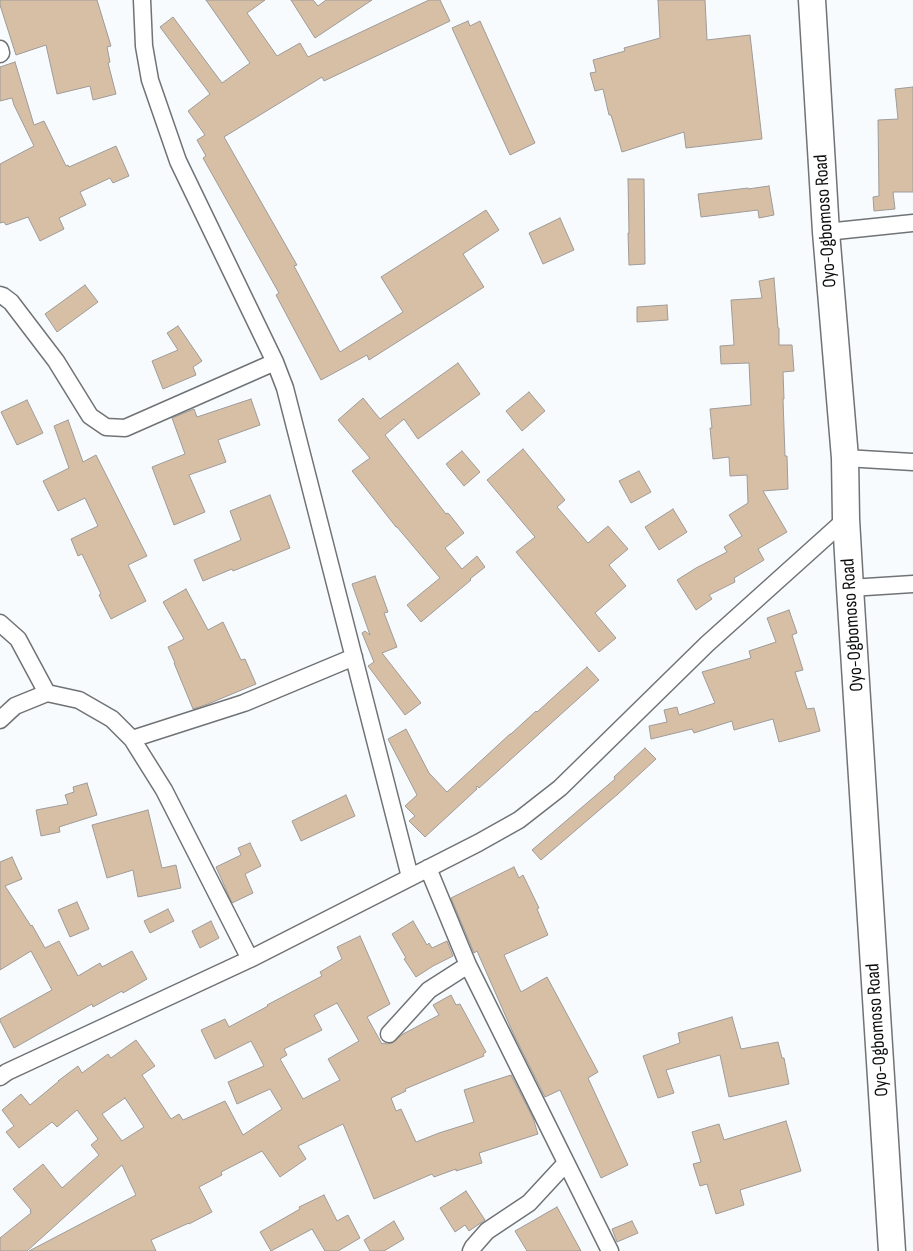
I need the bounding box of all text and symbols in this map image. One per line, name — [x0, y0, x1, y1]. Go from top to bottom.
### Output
street label: Oyo-Ogbomoso Road — [810, 154, 842, 288]
street label: Oyo-Ogbomoso Road — [837, 558, 869, 692]
street label: Oyo-Ogbomoso Road — [862, 963, 894, 1097]

